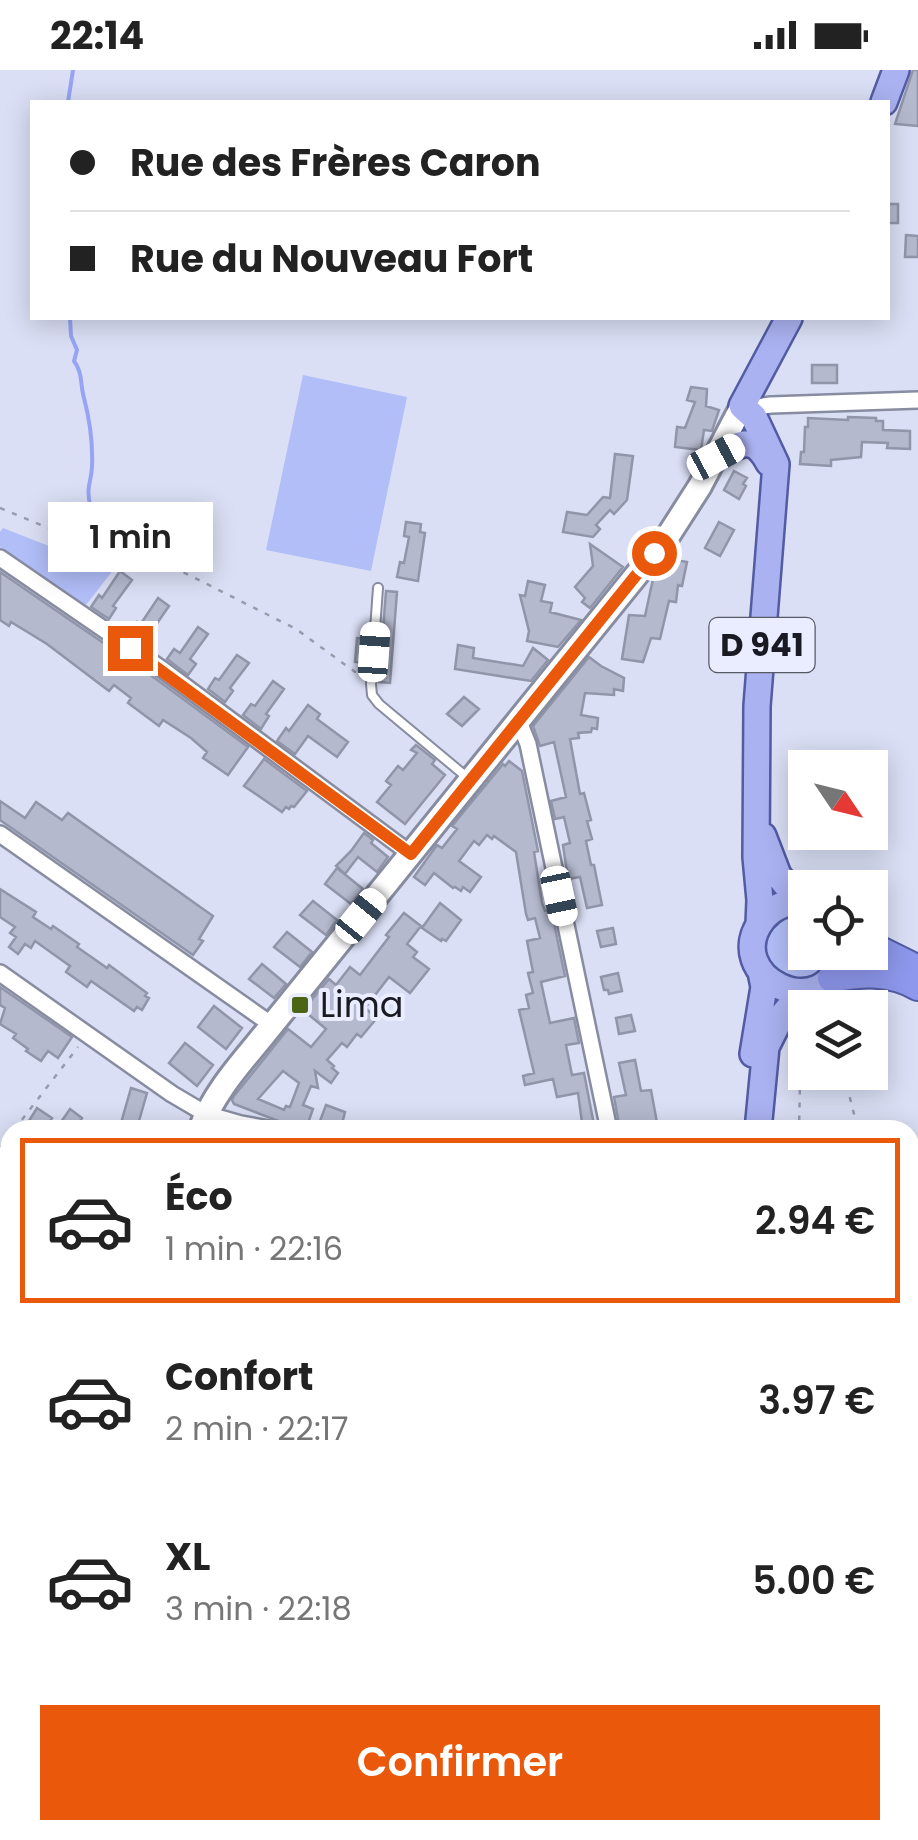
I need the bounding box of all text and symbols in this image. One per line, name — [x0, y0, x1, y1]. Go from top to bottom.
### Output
text: 22:14 — [50, 9, 144, 62]
text: Rue des Frères Caron — [130, 136, 541, 189]
text: Rue du Nouveau Fort — [130, 232, 533, 285]
car — [682, 430, 750, 484]
callout: 1 min — [48, 503, 212, 573]
text: 1 min — [89, 514, 172, 559]
route start — [632, 531, 677, 576]
road number: D 941 — [710, 618, 814, 672]
car — [357, 621, 391, 683]
route end — [108, 626, 153, 671]
north arrow — [788, 750, 888, 850]
map controls — [788, 750, 888, 1090]
car — [538, 864, 580, 928]
button: locate — [788, 870, 888, 970]
car — [330, 883, 392, 949]
place label: Lima — [320, 980, 403, 1029]
button: layers — [788, 990, 888, 1090]
marker: Lima — [289, 994, 311, 1016]
text: Éco — [165, 1170, 233, 1223]
icon: car — [45, 1176, 135, 1266]
text: 2.94 € — [755, 1194, 875, 1247]
text: 1 min · 22:16 — [165, 1226, 343, 1271]
text: Confort — [165, 1350, 313, 1403]
icon: car — [45, 1356, 135, 1446]
text: 3.97 € — [758, 1374, 875, 1427]
text: 2 min · 22:17 — [165, 1406, 348, 1451]
text: XL — [165, 1530, 210, 1583]
icon: car — [45, 1536, 135, 1626]
text: 5.00 € — [752, 1554, 875, 1607]
text: 3 min · 22:18 — [165, 1586, 352, 1631]
button: Confirmer — [40, 1705, 880, 1820]

